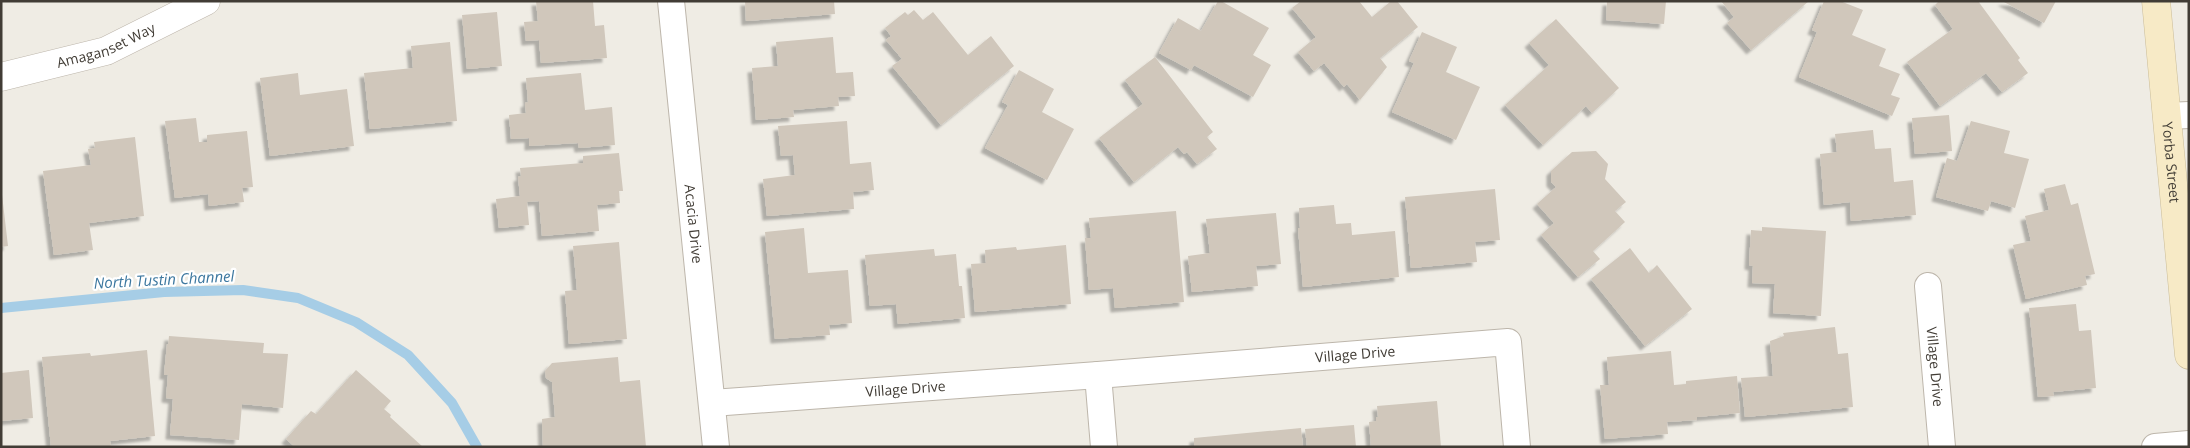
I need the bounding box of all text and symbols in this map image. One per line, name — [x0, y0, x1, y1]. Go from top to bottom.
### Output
street label: Amaganset Way — [55, 17, 159, 72]
street label: Yorba Street — [2158, 121, 2185, 204]
street label: Acacia Drive — [681, 183, 707, 264]
water label: North Tustin Channel — [93, 265, 236, 293]
street label: Village Drive — [1923, 326, 1948, 408]
street label: Village Drive — [1314, 341, 1396, 366]
street label: Village Drive — [865, 376, 946, 401]

